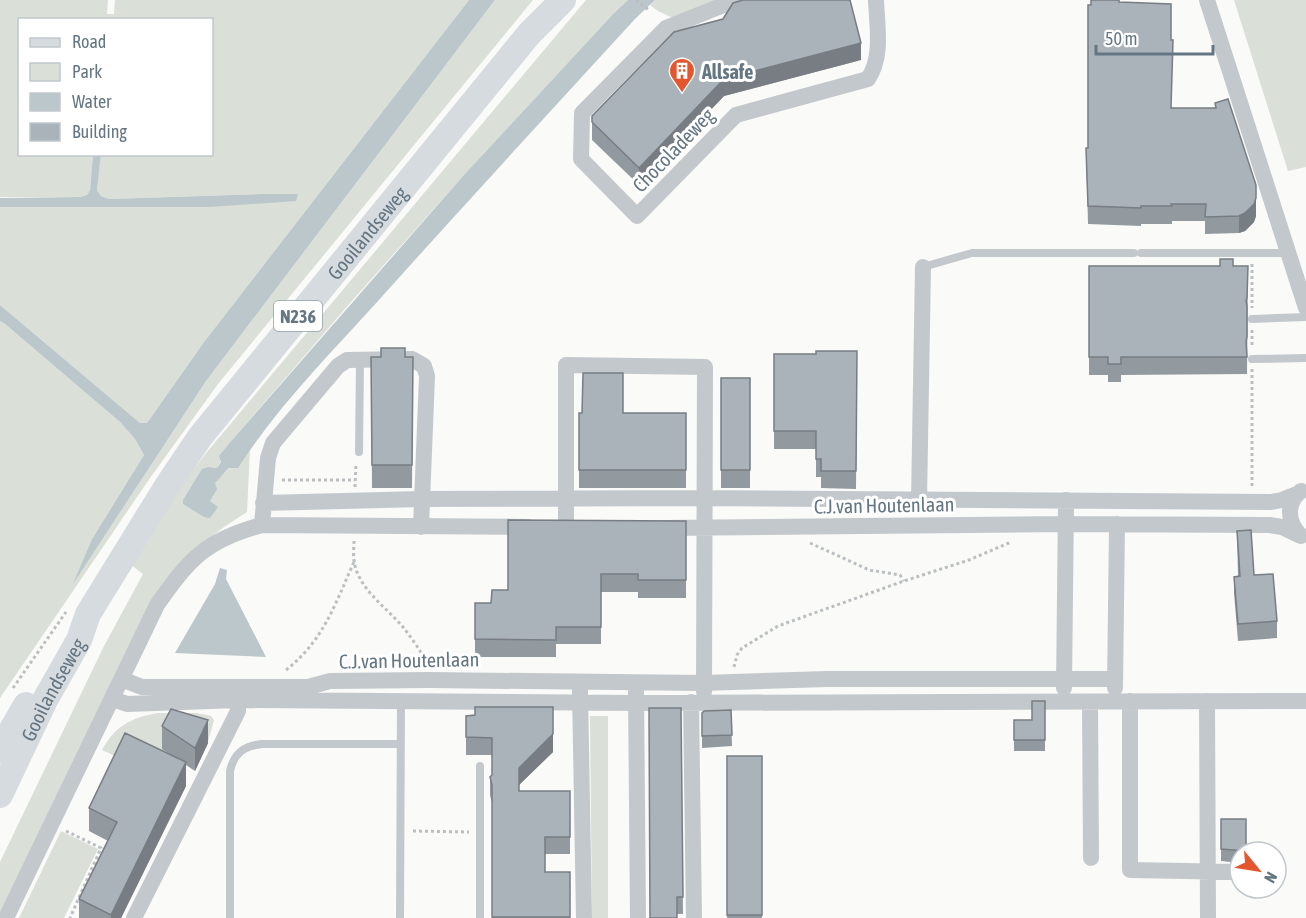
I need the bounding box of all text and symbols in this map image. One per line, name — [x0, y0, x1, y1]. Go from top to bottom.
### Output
legend — [18, 18, 213, 156]
scale bar — [1096, 18, 1213, 56]
text: 50 m — [1105, 28, 1137, 49]
text: Road — [72, 31, 106, 52]
building icon: Allsafe — [667, 56, 697, 94]
place label: Allsafe — [701, 60, 753, 83]
text: Park — [72, 61, 102, 82]
text: Water — [72, 91, 112, 112]
street label: Chocoladeweg — [627, 103, 719, 197]
text: Building — [72, 121, 127, 142]
street label: Gooilandseweg — [322, 181, 412, 284]
road number: N236 — [274, 301, 322, 331]
street label: C.J.van Houtenlaan — [814, 492, 954, 518]
street label: Gooilandseweg — [16, 634, 89, 744]
street label: C.J.van Houtenlaan — [339, 647, 479, 673]
north arrow — [1228, 840, 1288, 900]
text: N — [1261, 869, 1281, 886]

